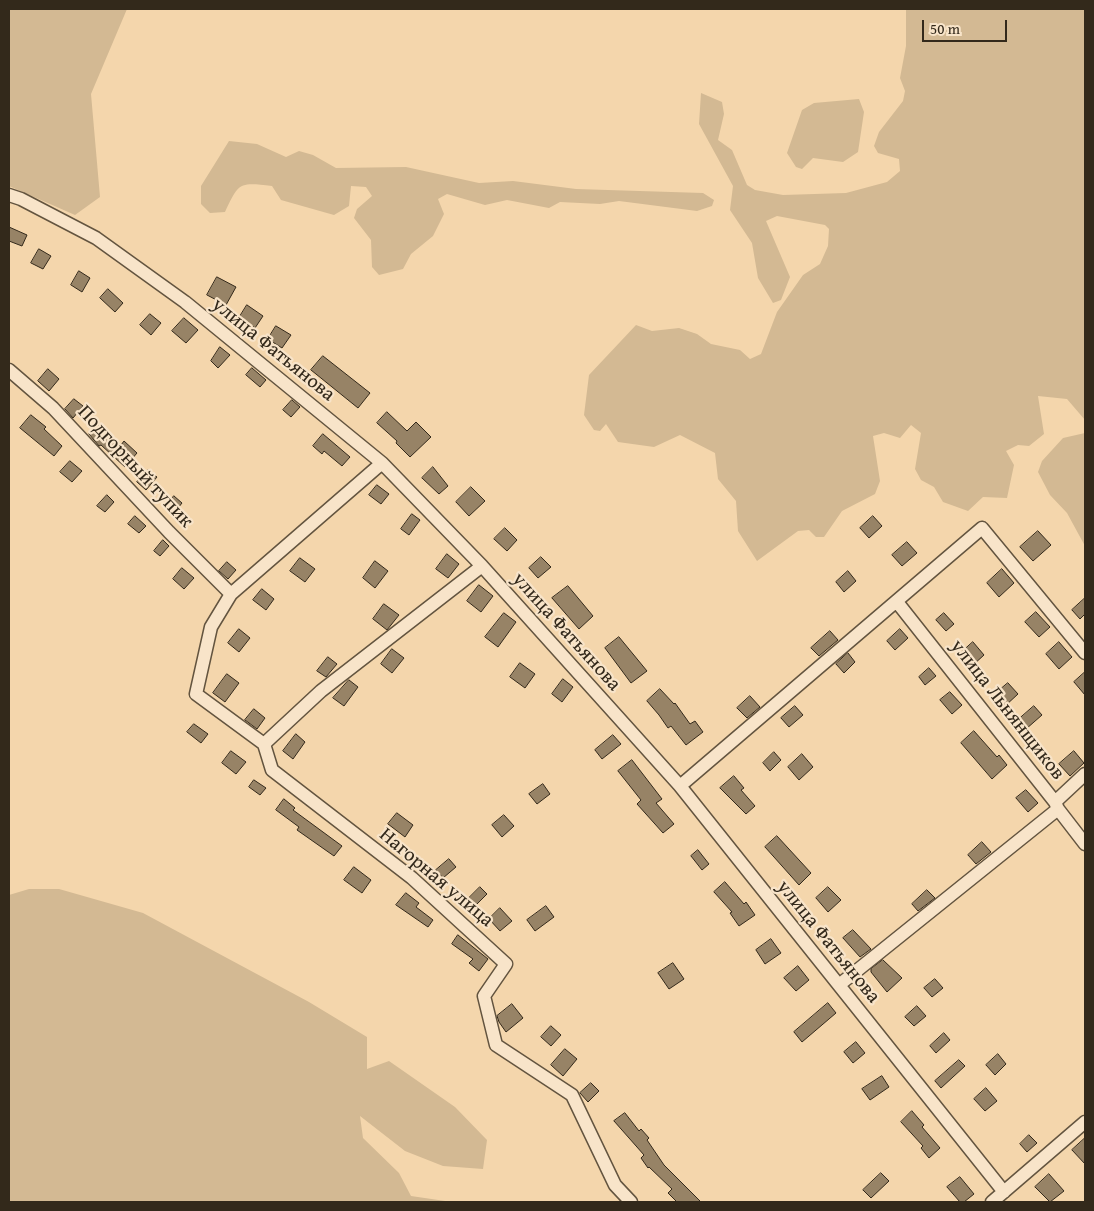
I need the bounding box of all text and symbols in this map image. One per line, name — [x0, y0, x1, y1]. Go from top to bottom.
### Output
scale bar — [924, 10, 1009, 42]
text: 50 m — [930, 18, 960, 39]
street label: улица Фатьянова — [207, 293, 339, 407]
street label: Подгорный тупик — [72, 401, 198, 533]
street label: улица Фатьянова — [506, 568, 626, 696]
street label: улица Льнянщиков — [945, 635, 1069, 785]
street label: Нагорная улица — [374, 823, 498, 933]
street label: улица Фатьянова — [771, 876, 885, 1008]

